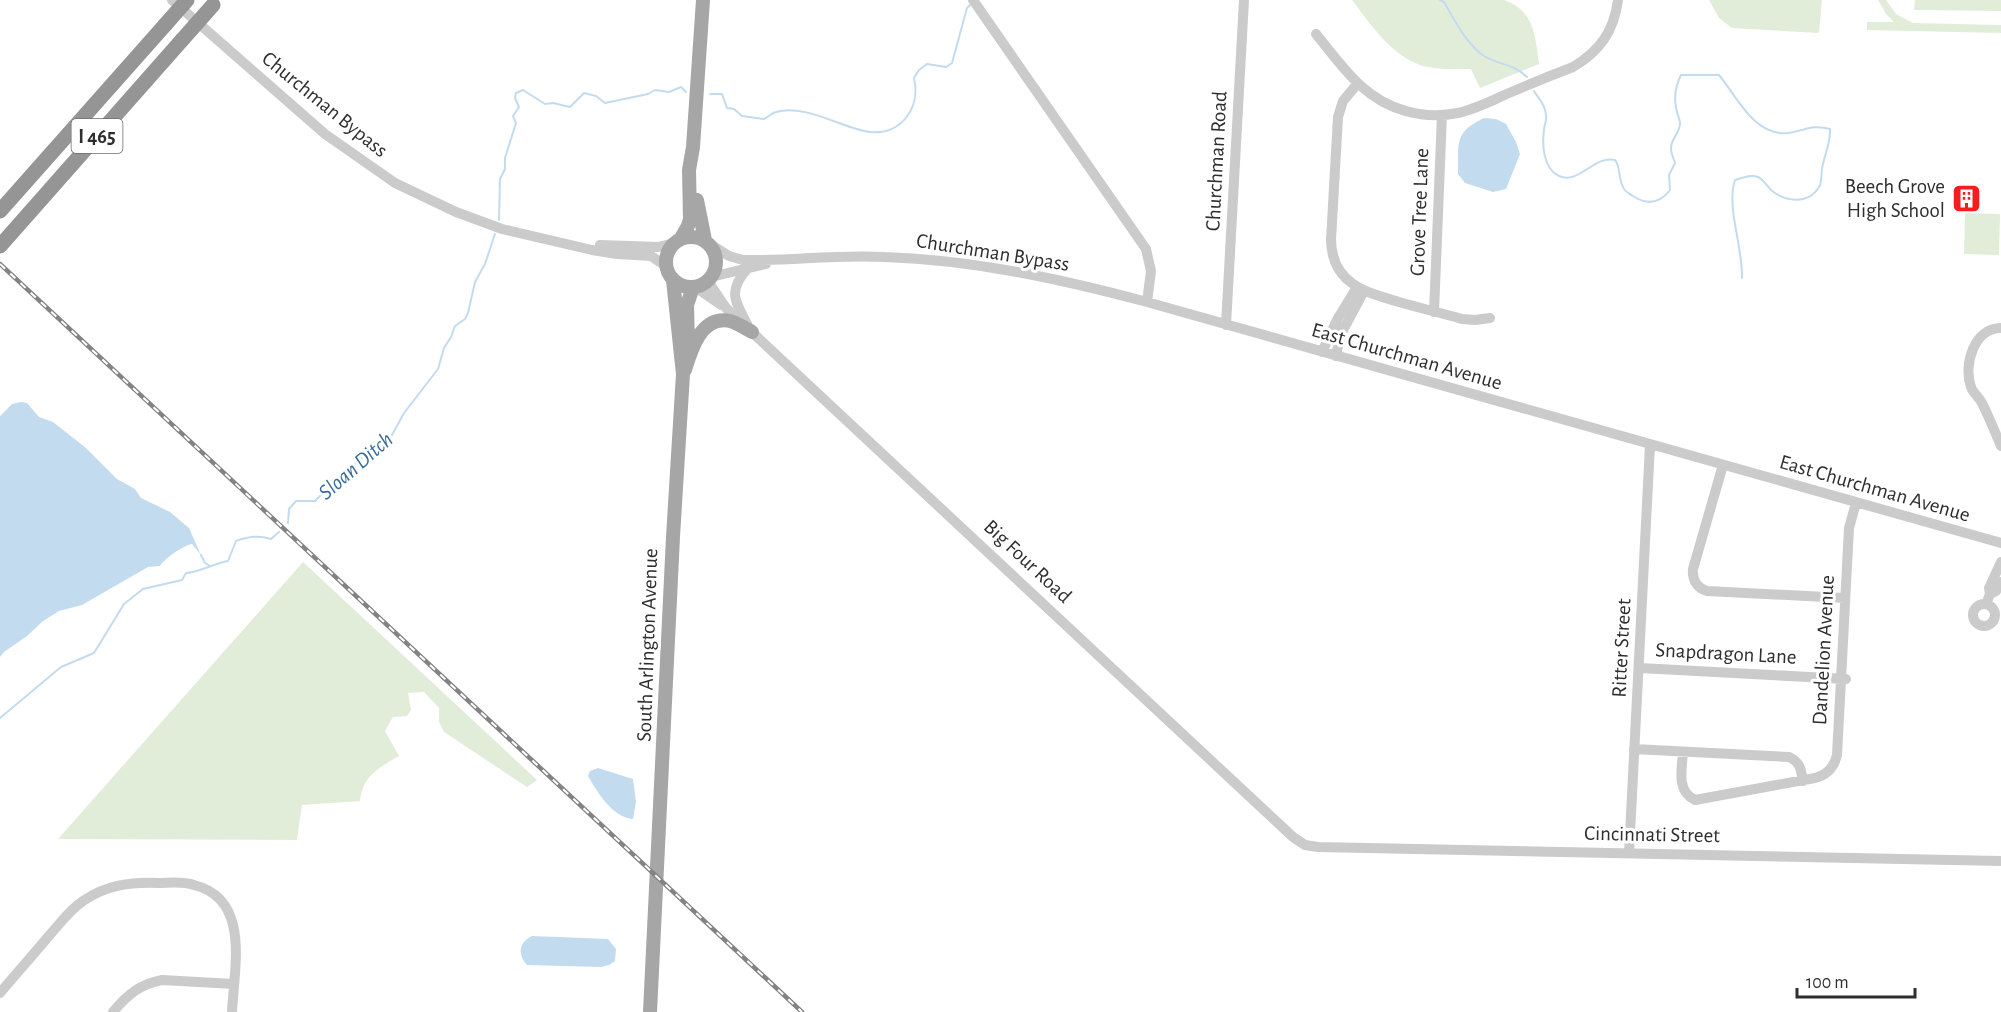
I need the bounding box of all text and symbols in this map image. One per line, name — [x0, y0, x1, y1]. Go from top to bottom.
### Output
street label: Churchman Bypass — [258, 48, 391, 161]
street label: Churchman Road — [1202, 90, 1231, 232]
road number: I 465 — [72, 119, 122, 153]
street label: Grove Tree Lane — [1407, 148, 1432, 276]
place label: Beech Grove High School — [1845, 176, 1945, 221]
building icon: Beech Grove High School — [1950, 182, 1982, 214]
street label: Churchman Bypass — [915, 230, 1071, 275]
street label: East Churchman Avenue — [1309, 319, 1504, 394]
water label: Sloan Ditch — [314, 428, 397, 504]
street label: East Churchman Avenue — [1777, 451, 1972, 526]
street label: Big Four Road — [980, 516, 1076, 607]
street label: South Arlington Avenue — [634, 548, 661, 742]
street label: Dandelion Avenue — [1809, 574, 1838, 726]
street label: Ritter Street — [1608, 598, 1635, 698]
street label: Snapdragon Lane — [1655, 639, 1797, 668]
street label: Cincinnati Street — [1584, 823, 1720, 846]
scale bar — [1797, 961, 1916, 999]
text: 100 m — [1806, 974, 1849, 992]

